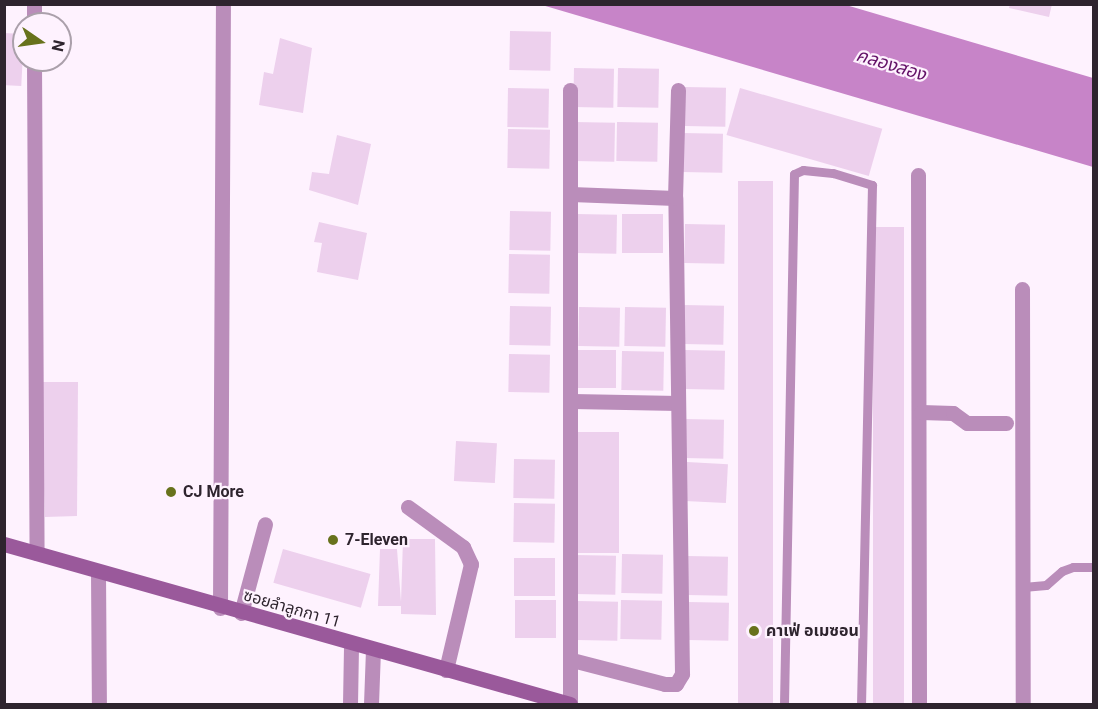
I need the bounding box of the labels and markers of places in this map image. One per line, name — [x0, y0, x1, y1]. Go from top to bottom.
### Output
place label: CJ More — [183, 482, 244, 502]
marker: CJ More — [164, 485, 178, 499]
place label: 7-Eleven — [345, 530, 408, 550]
marker: 7-Eleven — [326, 533, 340, 547]
place label: คาเฟ่ อเมซอน — [766, 621, 859, 641]
marker: คาเฟ่ อเมซอน — [747, 624, 761, 638]

